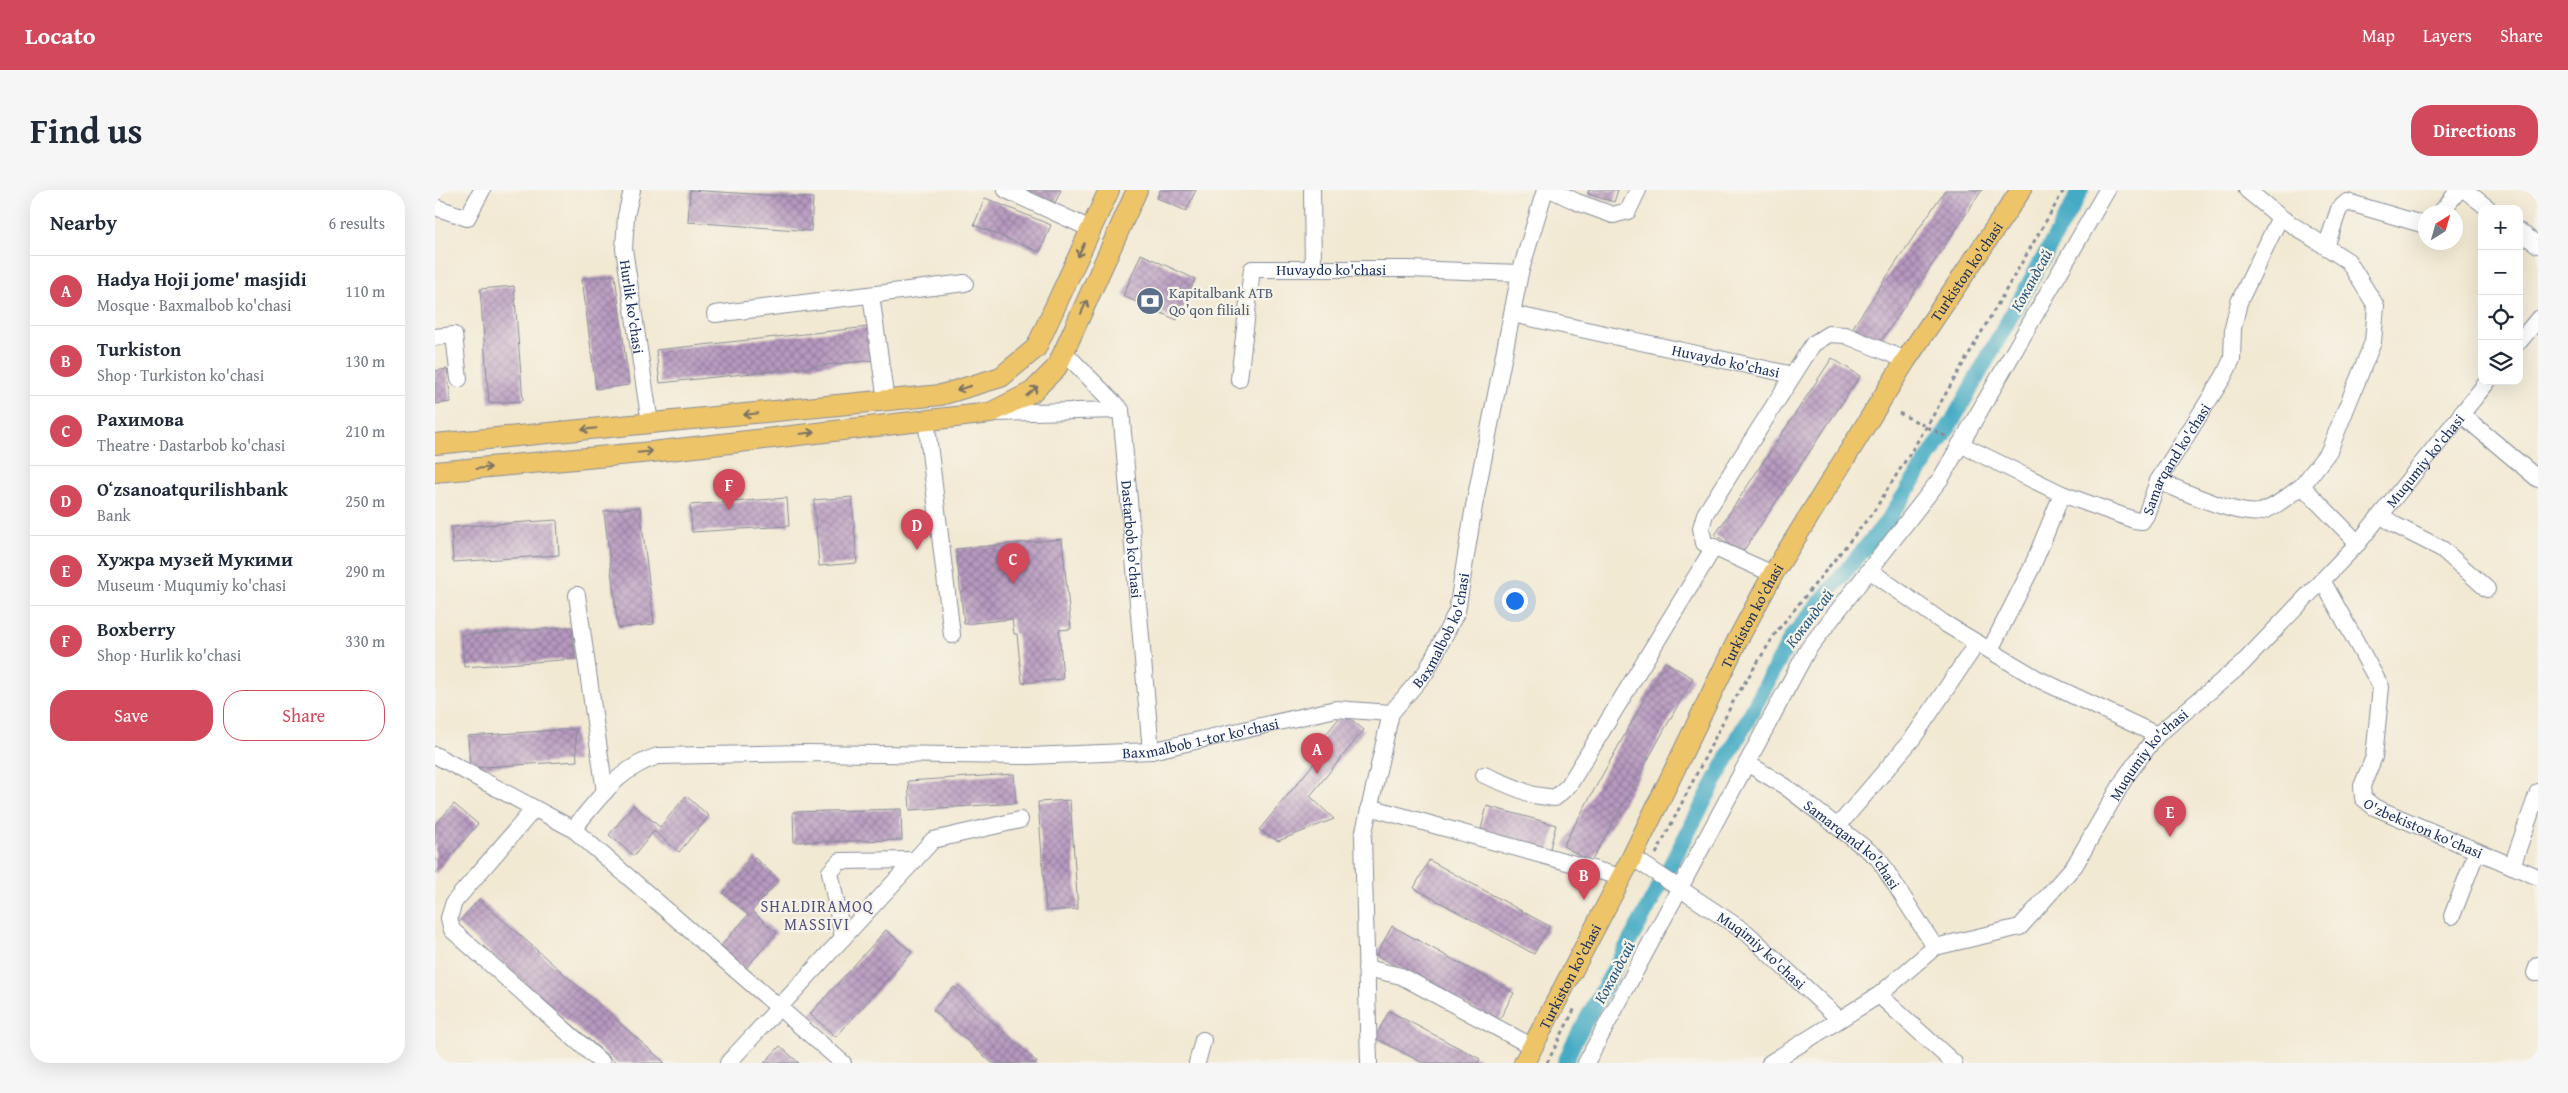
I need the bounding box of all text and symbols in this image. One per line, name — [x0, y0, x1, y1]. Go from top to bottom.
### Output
text: Locato — [25, 18, 96, 53]
text: Map — [2362, 22, 2395, 49]
text: Layers — [2423, 22, 2472, 49]
text: Share — [2500, 22, 2543, 49]
text: Find us — [30, 105, 143, 156]
button: Directions — [2411, 105, 2538, 156]
north arrow — [2418, 205, 2463, 250]
map controls — [2478, 205, 2523, 385]
button: + — [2478, 205, 2523, 250]
text: Nearby — [50, 207, 117, 238]
text: 6 results — [328, 211, 385, 235]
street label: Turkiston ko'chasi — [1925, 217, 2007, 325]
one-way arrow — [1076, 242, 1086, 257]
water label: Кокандсай — [2004, 244, 2058, 316]
button: − — [2478, 250, 2523, 295]
street label: Hurlik ko'chasi — [615, 258, 650, 355]
street label: Huvaydo ko'chasi — [1276, 259, 1386, 280]
text: Hadya Hoji jome' masjidi — [97, 265, 307, 293]
text: A — [61, 279, 71, 303]
text: 110 m — [345, 279, 385, 303]
place label: Kapitalbank ATB Qo’qon filiali — [1169, 282, 1273, 320]
bank icon: Kapitalbank ATB Qo’qon filiali — [1135, 286, 1165, 316]
text: Mosque · Baxmalbob ko'chasi — [97, 293, 291, 317]
button: locate — [2478, 295, 2523, 340]
one-way arrow — [1080, 300, 1090, 315]
text: Turkiston — [97, 335, 181, 363]
street label: Huvaydo ko'chasi — [1670, 339, 1782, 382]
button: layers — [2478, 340, 2523, 385]
text: B — [61, 349, 71, 373]
text: 130 m — [345, 349, 385, 373]
text: Shop · Turkiston ko'chasi — [97, 363, 264, 387]
one-way arrow — [957, 384, 973, 394]
one-way arrow — [1025, 385, 1038, 396]
street label: Samarqand ko'chasi — [2136, 399, 2215, 518]
text: Рахимова — [97, 405, 184, 433]
one-way arrow — [743, 409, 759, 418]
street label: Muqumiy ko'chasi — [2380, 409, 2469, 511]
text: C — [61, 419, 71, 443]
text: 210 m — [345, 419, 385, 443]
one-way arrow — [582, 424, 598, 434]
one-way arrow — [798, 428, 814, 438]
text: Theatre · Dastarbob ko'chasi — [97, 433, 285, 457]
one-way arrow — [637, 448, 653, 457]
one-way arrow — [475, 463, 491, 472]
pin: F — [713, 469, 745, 510]
text: Oʻzsanoatqurilishbank — [97, 475, 288, 503]
street label: Dastarbob ko'chasi — [1117, 479, 1148, 599]
text: D — [61, 489, 71, 513]
text: 250 m — [345, 489, 385, 513]
text: Bank — [97, 503, 131, 527]
pin: D — [901, 509, 933, 550]
pin: C — [997, 543, 1029, 584]
text: Хужра музей Мукими — [97, 545, 293, 573]
text: E — [62, 559, 70, 583]
text: 290 m — [345, 559, 385, 583]
street label: Turkiston ko'chasi — [1715, 559, 1788, 672]
street label: Baxmalbob ko'chasi — [1407, 571, 1474, 692]
text: Museum · Muqumiy ko'chasi — [97, 573, 286, 597]
water label: Кокандсай — [1779, 584, 1839, 652]
your location — [1502, 588, 1528, 614]
text: Boxberry — [97, 615, 175, 643]
text: F — [62, 629, 70, 653]
text: 330 m — [345, 629, 385, 653]
text: Shop · Hurlik ko'chasi — [97, 643, 241, 667]
button: Save — [50, 690, 213, 741]
button: Share — [223, 690, 385, 741]
street label: Muqumiy ko'chasi — [2104, 703, 2192, 804]
street label: Baxmalbob 1-tor ko'chasi — [1122, 712, 1281, 763]
pin: A — [1301, 733, 1333, 774]
street label: O'zbekiston ko'chasi — [2360, 792, 2486, 863]
street label: Samarqand ko'chasi — [1800, 794, 1906, 893]
pin: E — [2154, 796, 2186, 837]
pin: B — [1568, 859, 1600, 900]
district label: SHALDIRAMOQ MASSIVI — [760, 894, 874, 936]
street label: Muqimiy ko'chasi — [1713, 906, 1811, 994]
street label: Turkiston ko'chasi — [1533, 920, 1606, 1033]
water label: Кокандсай — [1587, 936, 1641, 1008]

